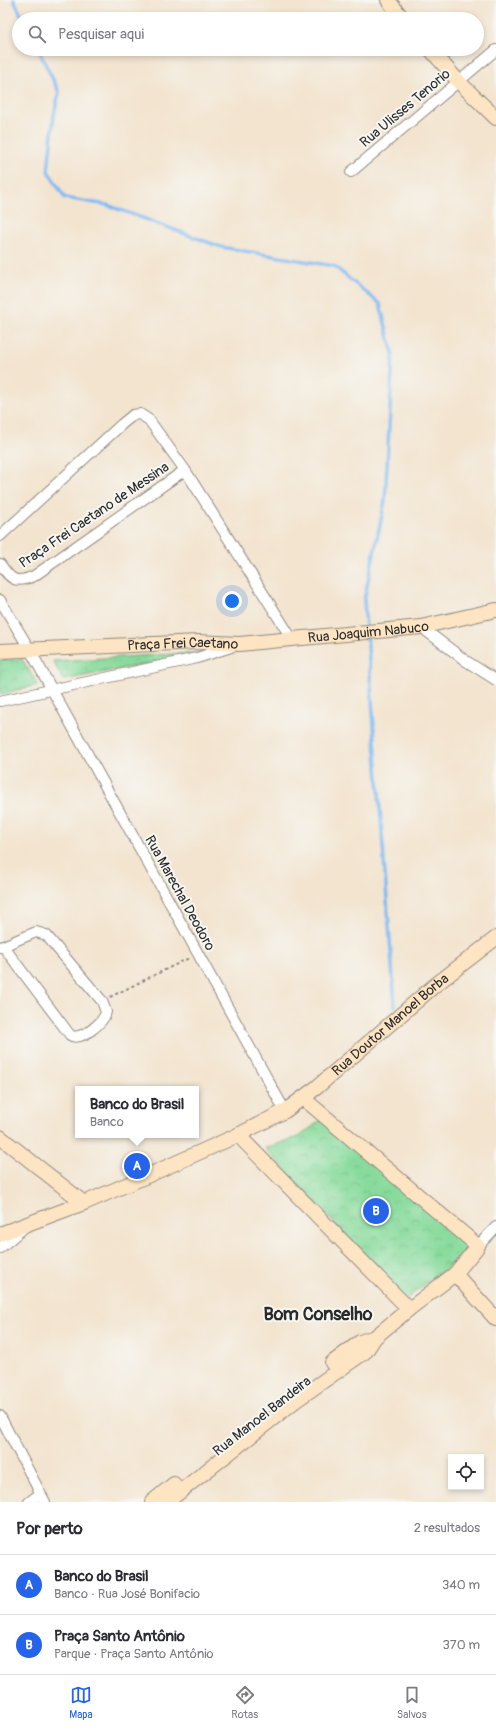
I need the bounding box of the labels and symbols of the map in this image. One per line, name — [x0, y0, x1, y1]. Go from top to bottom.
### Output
street label: Rua Ulisses Tenorio — [356, 65, 454, 151]
street label: Praça Frei Caetano de Messina — [16, 458, 172, 572]
your location — [222, 591, 242, 611]
street label: Rua Joaquim Nabuco — [307, 617, 431, 646]
street label: Praça Frei Caetano — [127, 633, 239, 654]
street label: Rua Marechal Deodoro — [141, 832, 219, 954]
street label: Rua Doutor Manoel Borba — [328, 970, 452, 1079]
pin: A — [124, 1151, 150, 1181]
pin: B — [363, 1196, 389, 1226]
district label: Bom Conselho — [264, 1303, 373, 1326]
street label: Rua Manoel Bandeira — [210, 1372, 314, 1460]

